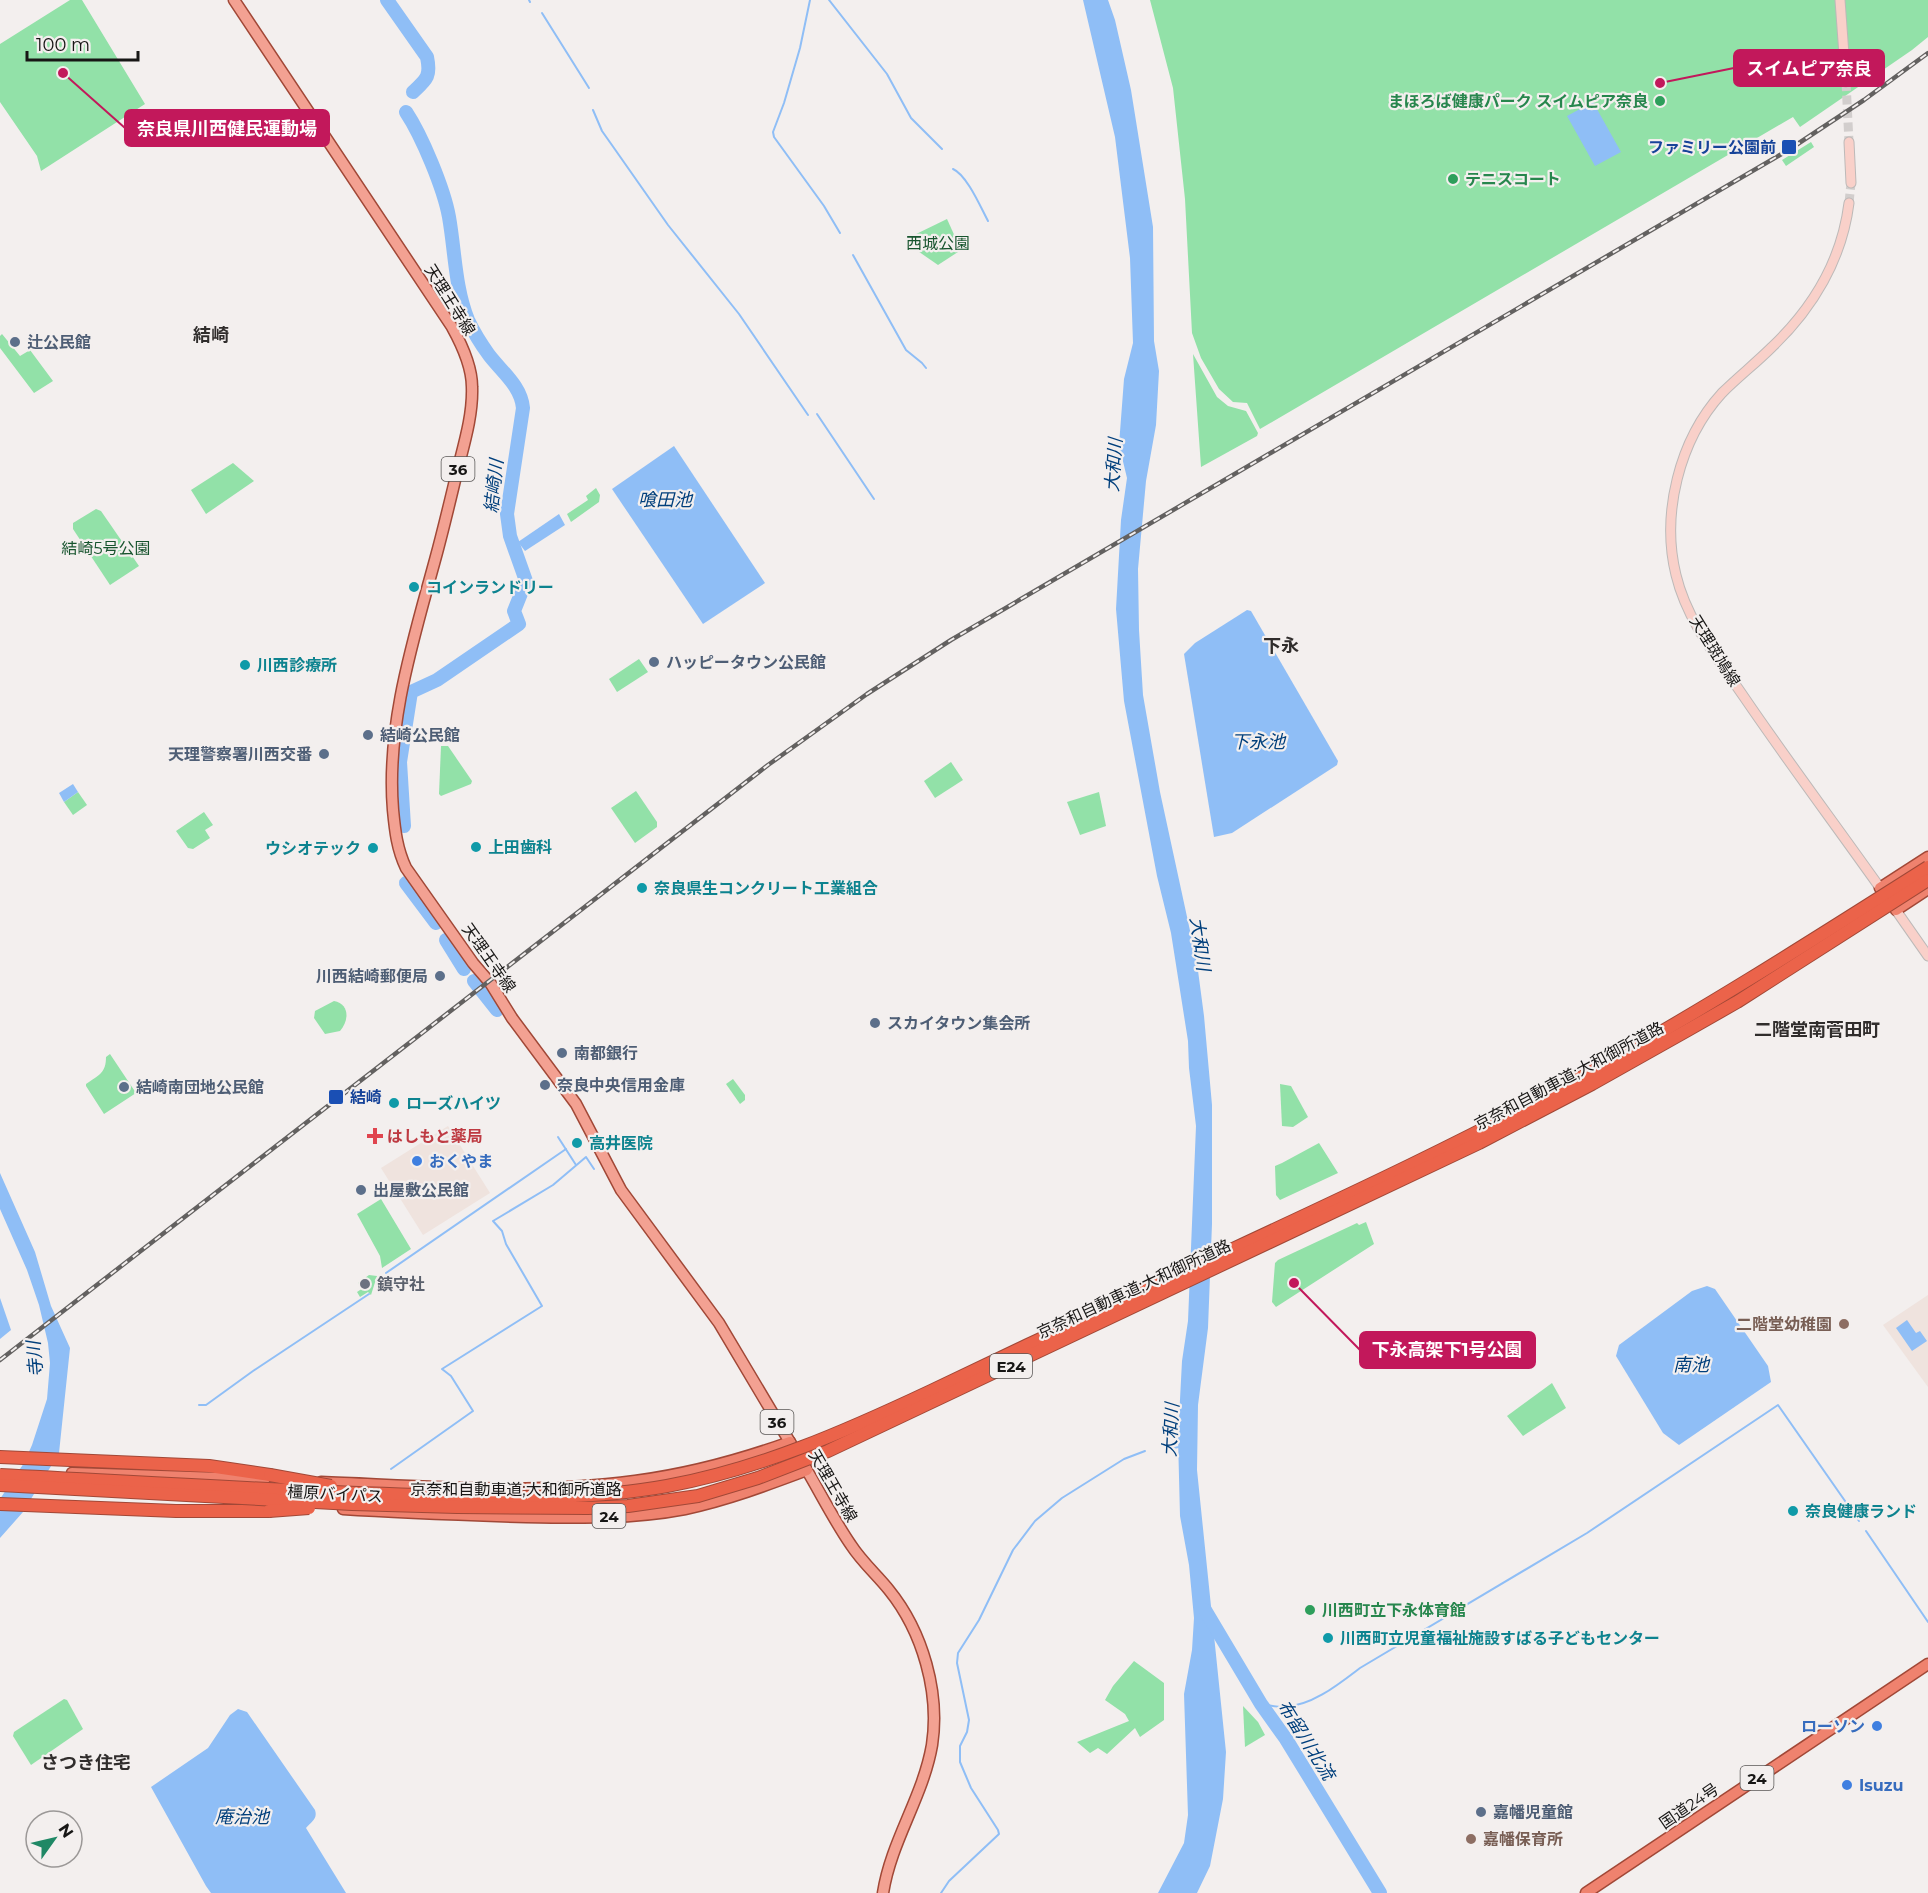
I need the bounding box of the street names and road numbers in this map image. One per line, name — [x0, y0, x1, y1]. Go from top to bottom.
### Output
street label: 天理王寺線 — [421, 261, 479, 339]
road number: 36 — [442, 457, 474, 481]
street label: 天理斑鳩線 — [1686, 612, 1744, 690]
street label: 天理王寺線 — [458, 920, 520, 996]
street label: 京奈和自動車道;大和御所道路 — [1471, 1018, 1667, 1134]
street label: 京奈和自動車道;大和御所道路 — [1034, 1236, 1234, 1342]
road number: E24 — [990, 1354, 1032, 1378]
road number: 36 — [760, 1410, 794, 1434]
street label: 天理王寺線 — [805, 1447, 861, 1525]
street label: 京奈和自動車道;大和御所道路 — [410, 1480, 622, 1499]
street label: 橿原バイパス — [287, 1482, 383, 1506]
road number: 24 — [592, 1504, 626, 1528]
road number: 24 — [1740, 1766, 1774, 1790]
street label: 国道24号 — [1656, 1779, 1722, 1833]

